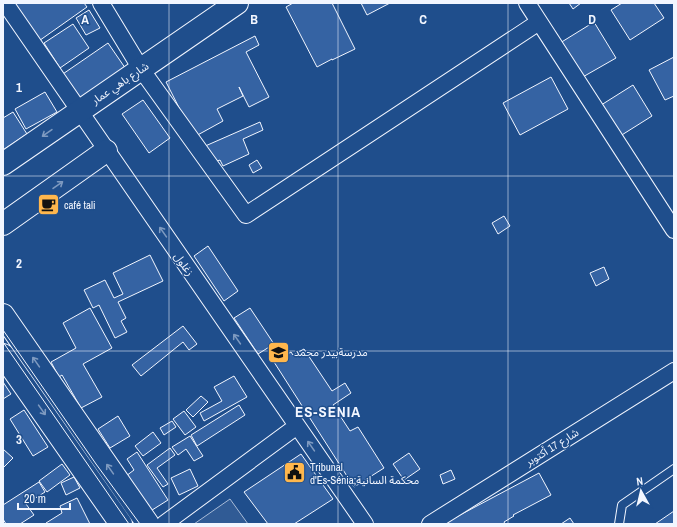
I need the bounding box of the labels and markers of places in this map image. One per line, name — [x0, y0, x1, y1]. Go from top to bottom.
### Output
cafe icon: café tali — [36, 192, 62, 218]
place label: café tali — [64, 198, 96, 212]
school or university icon: مدرسةبيدر محمد — [265, 339, 291, 365]
place label: مدرسةبيدر محمد — [294, 345, 368, 359]
public building icon: Tribunal d'Es-Sénia;محكمة السانية — [281, 460, 307, 486]
place label: Tribunal d'Es-Sénia;محكمة السانية — [310, 460, 420, 487]

